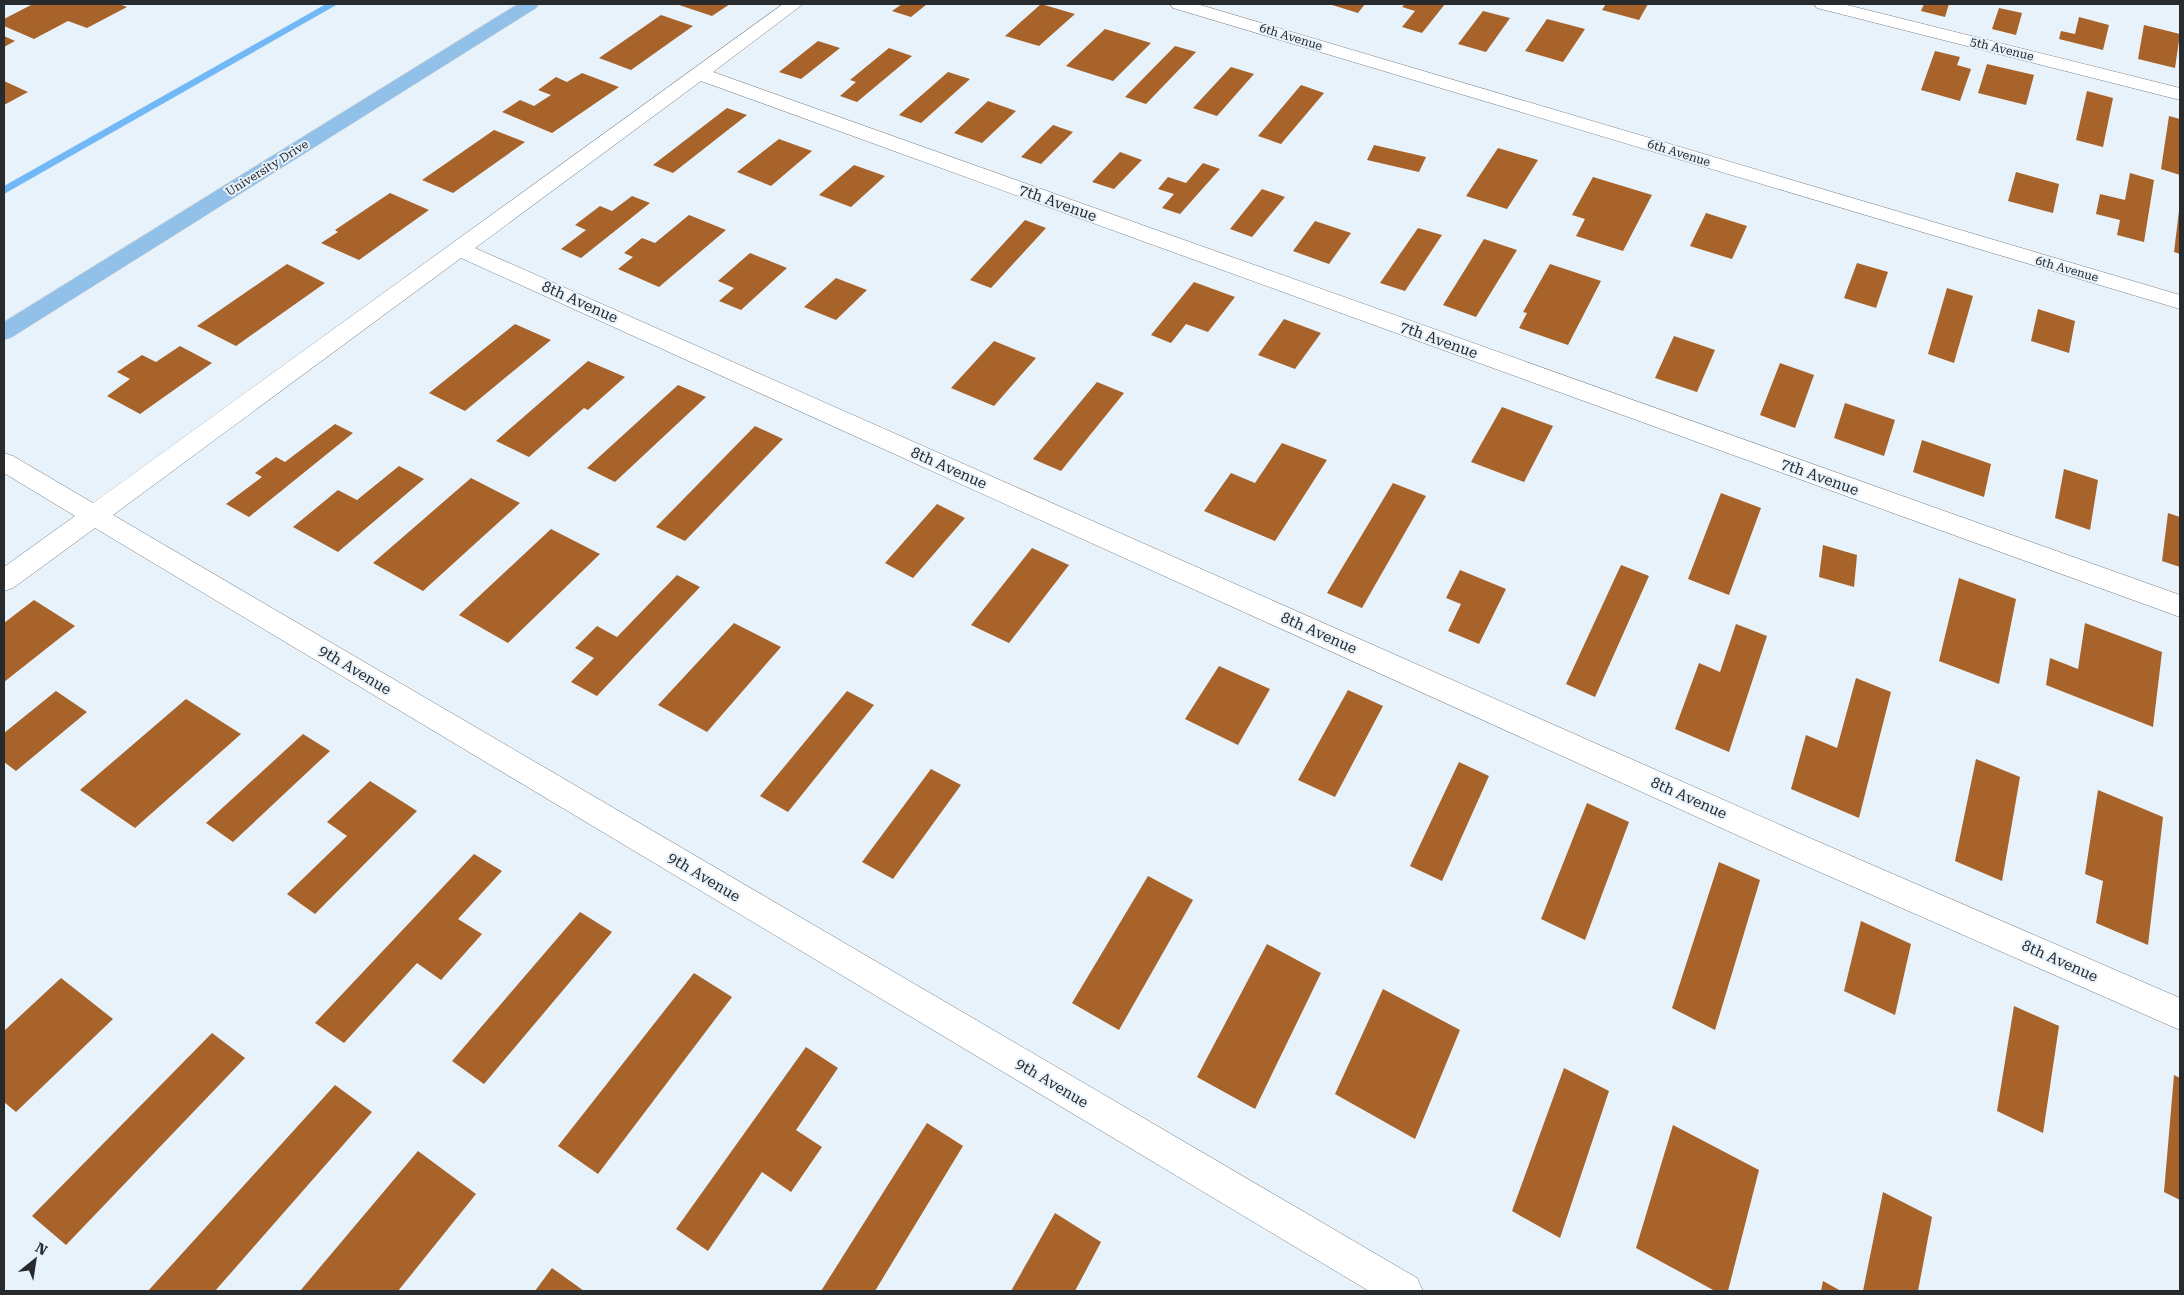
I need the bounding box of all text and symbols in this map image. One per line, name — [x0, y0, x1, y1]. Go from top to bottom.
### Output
street label: 6th Avenue — [1258, 21, 1325, 53]
street label: 5th Avenue — [1969, 34, 2036, 64]
street label: University Drive — [223, 137, 311, 199]
street label: 6th Avenue — [1646, 137, 1713, 169]
street label: 7th Avenue — [1017, 181, 1099, 225]
street label: 6th Avenue — [2034, 253, 2101, 285]
street label: 8th Avenue — [539, 277, 621, 327]
street label: 7th Avenue — [1398, 318, 1480, 362]
street label: 8th Avenue — [908, 443, 990, 493]
street label: 7th Avenue — [1779, 455, 1861, 499]
street label: 8th Avenue — [1278, 608, 1360, 658]
street label: 9th Avenue — [316, 641, 394, 699]
street label: 8th Avenue — [1648, 773, 1730, 823]
street label: 9th Avenue — [665, 848, 743, 906]
street label: 8th Avenue — [2019, 936, 2101, 986]
street label: 9th Avenue — [1013, 1054, 1091, 1112]
north arrow — [10, 1235, 60, 1285]
text: N — [33, 1239, 50, 1258]

